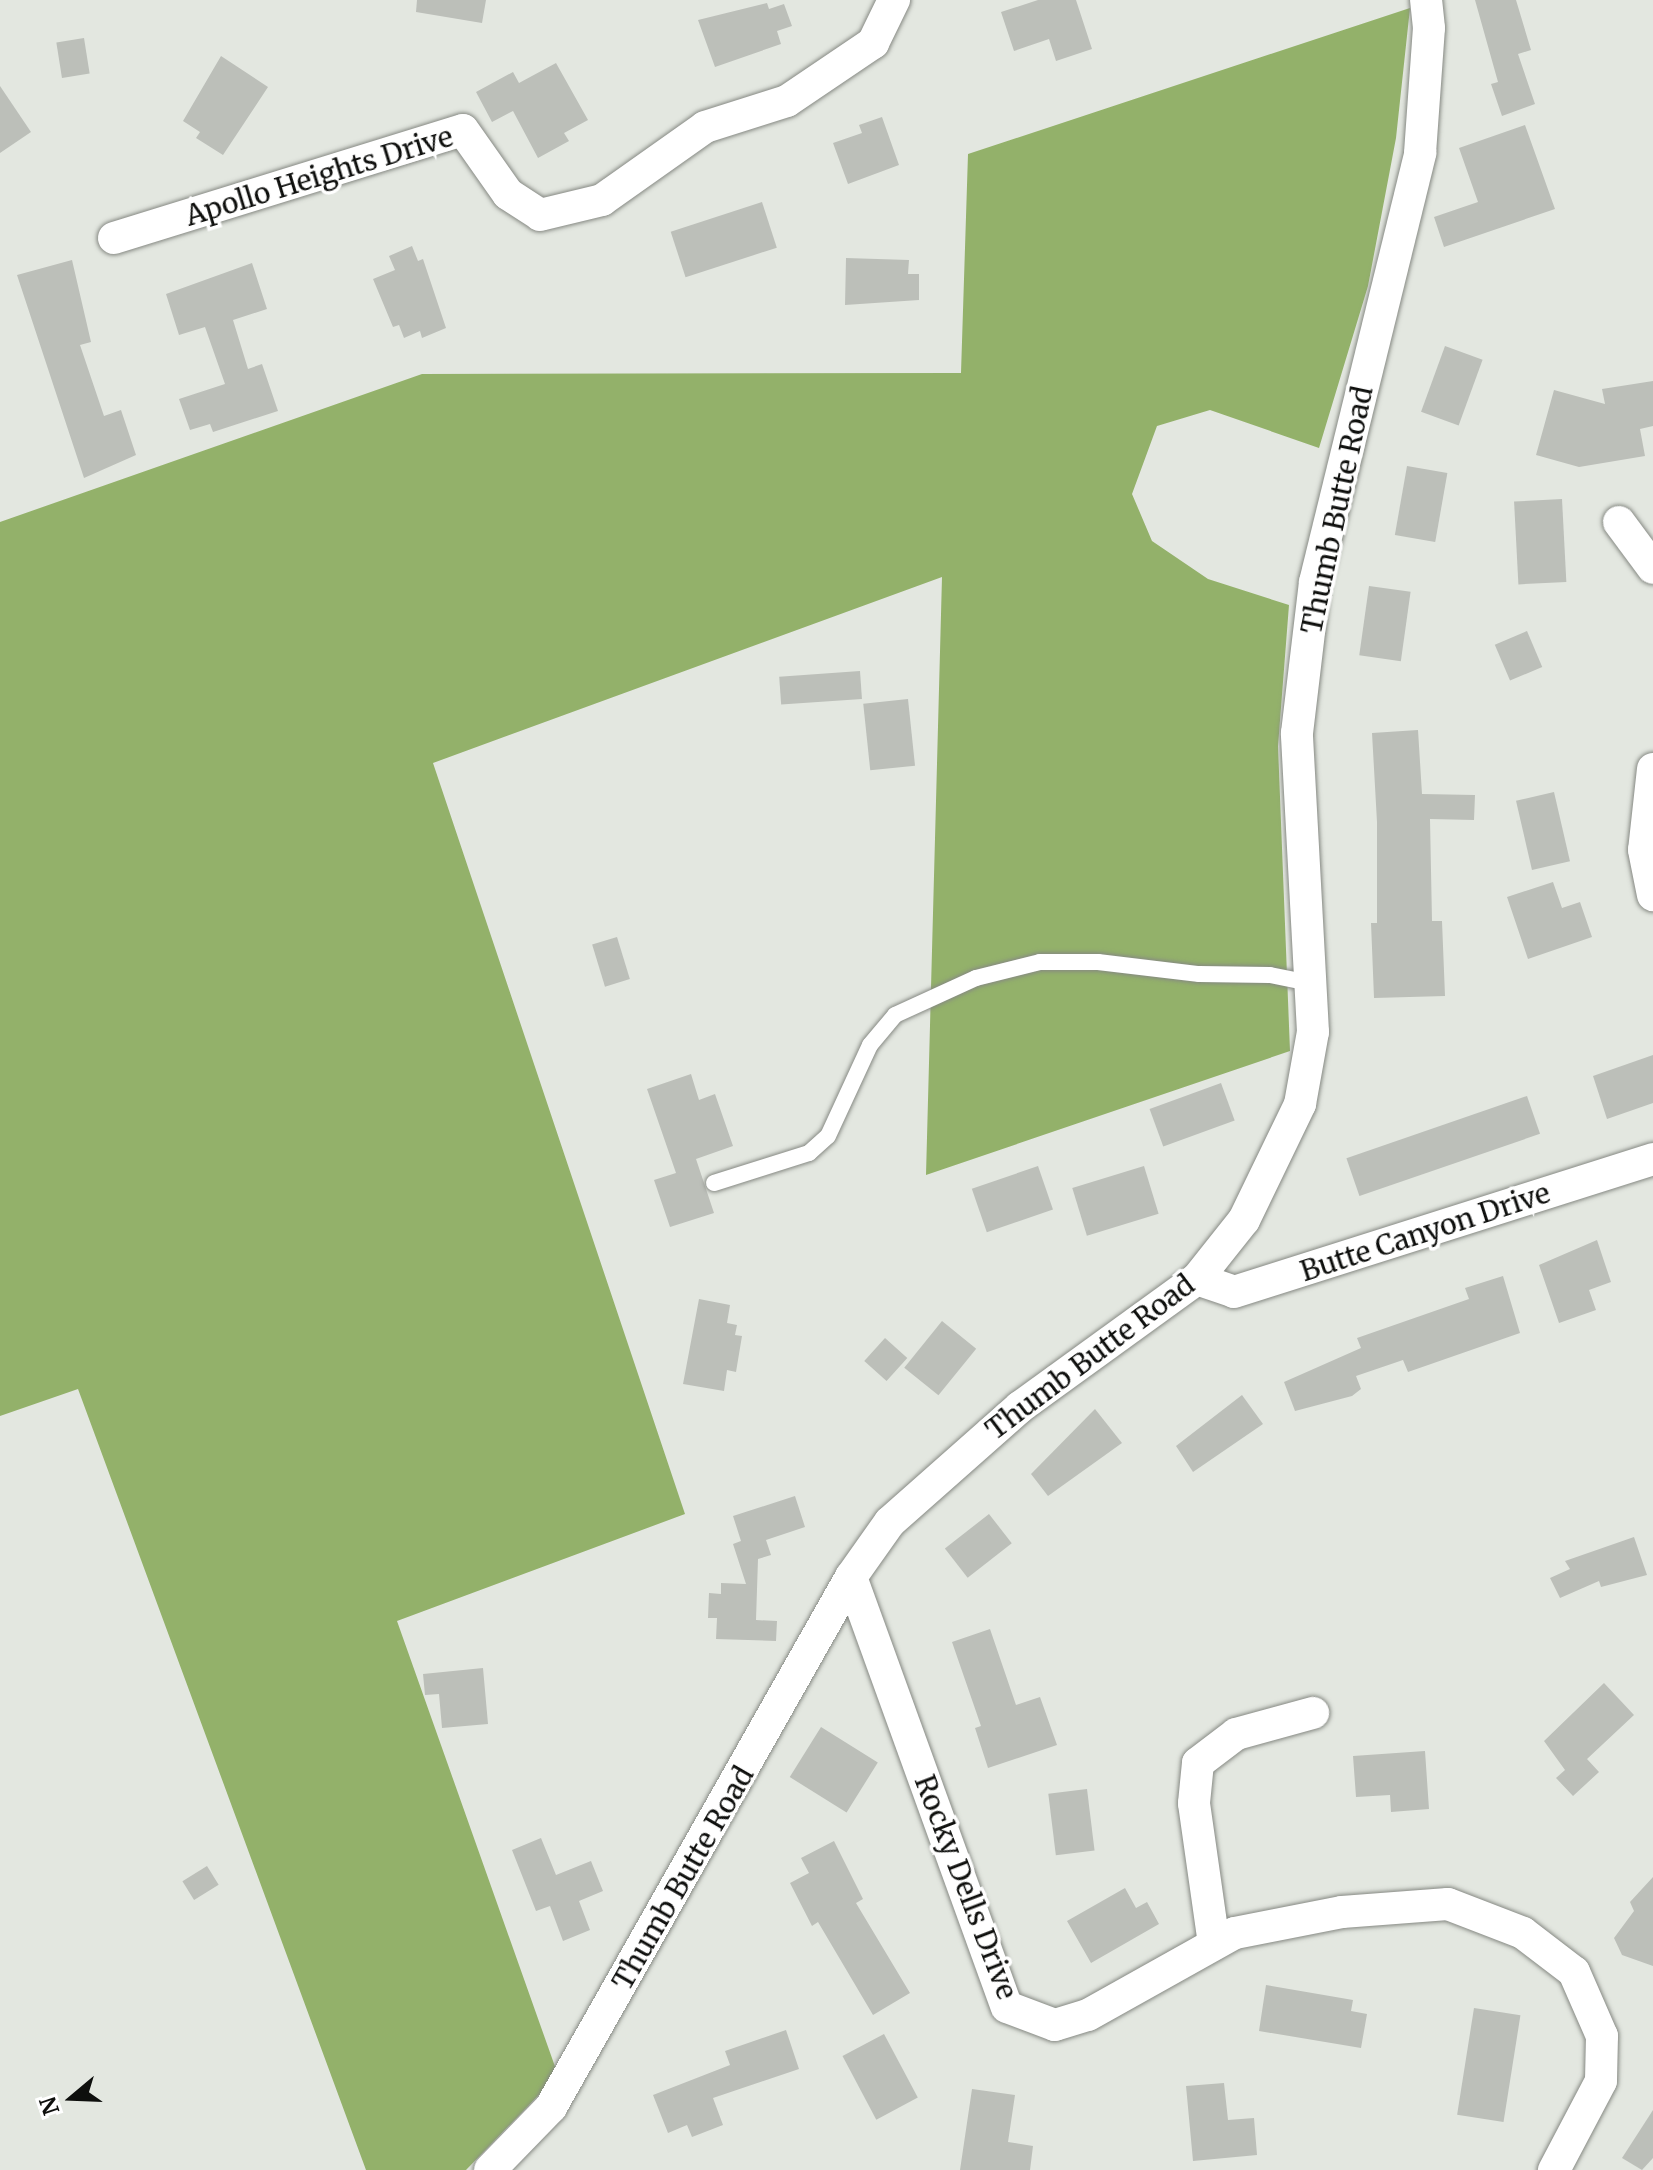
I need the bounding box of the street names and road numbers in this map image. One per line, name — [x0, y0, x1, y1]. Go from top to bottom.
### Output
street label: Apollo Heights Drive — [181, 119, 457, 233]
street label: Thumb Butte Road — [1294, 383, 1380, 637]
street label: Butte Canyon Drive — [1296, 1176, 1554, 1288]
street label: Thumb Butte Road — [979, 1268, 1201, 1446]
street label: Thumb Butte Road — [605, 1760, 761, 1996]
street label: Rocky Dells Drive — [908, 1770, 1024, 2004]

